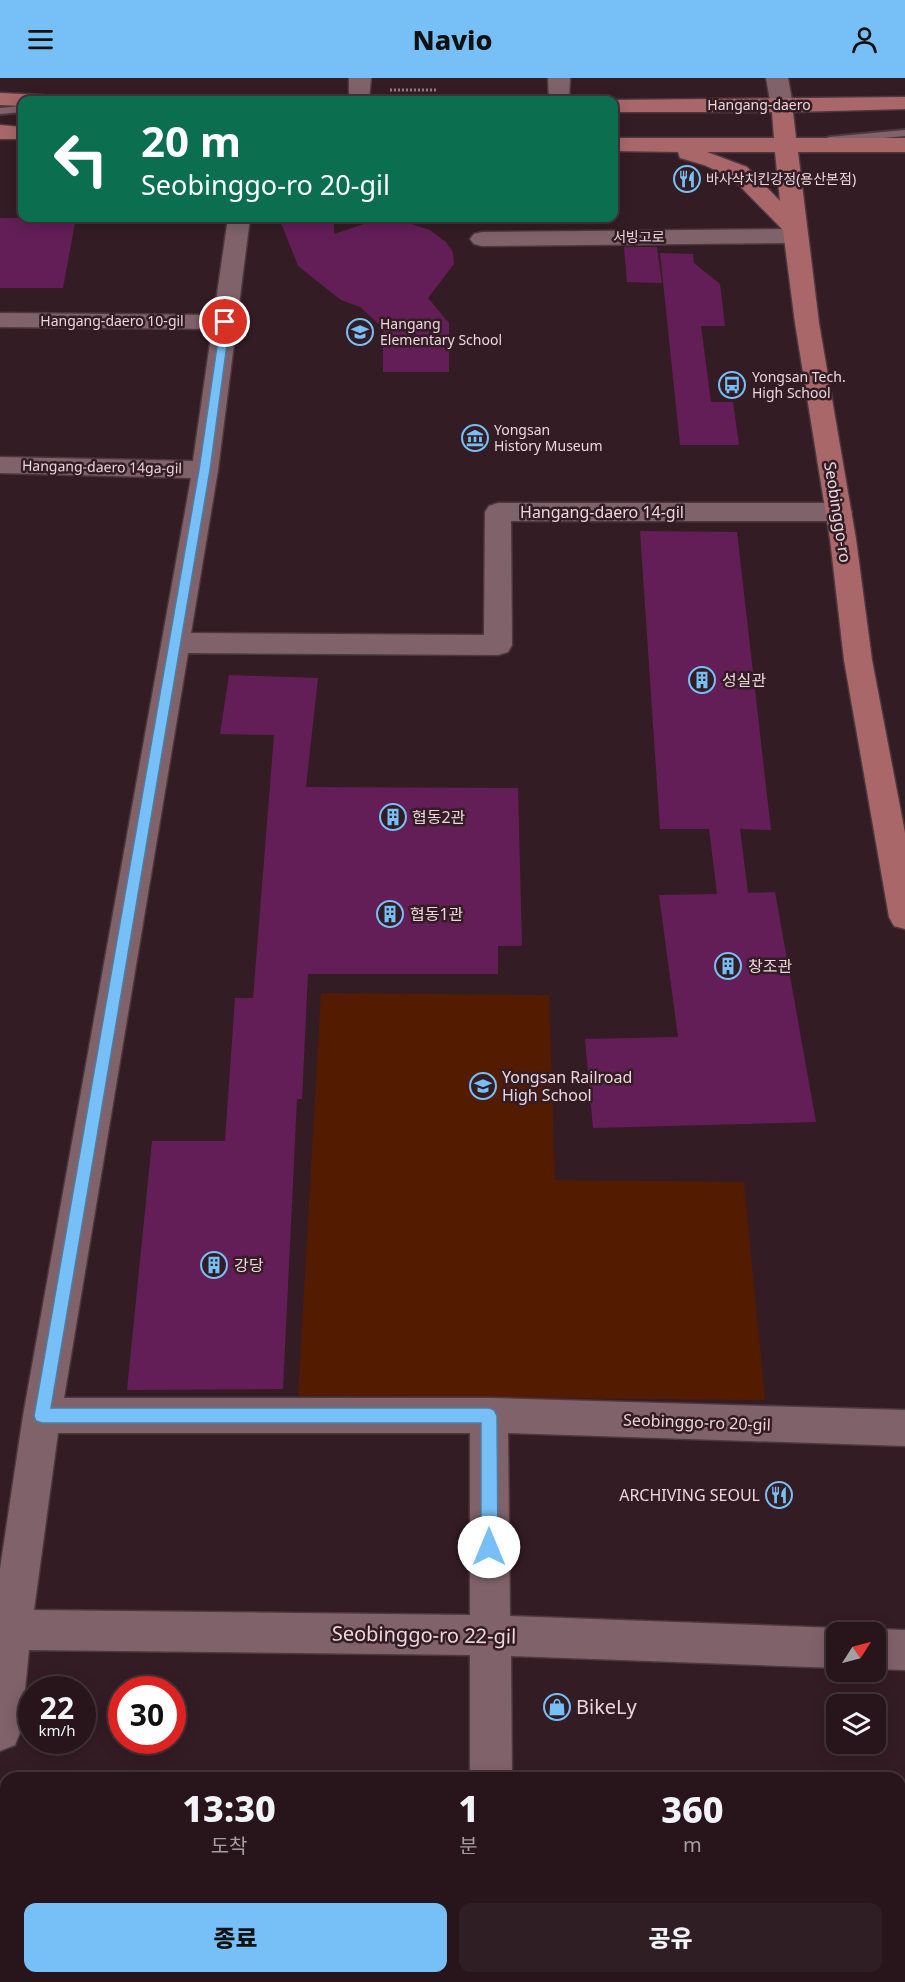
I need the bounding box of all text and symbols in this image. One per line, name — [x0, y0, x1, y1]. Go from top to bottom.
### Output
text: Navio — [412, 21, 493, 58]
icon: menu — [24, 23, 57, 56]
icon: person — [848, 23, 881, 56]
street label: Hangang-daero — [707, 95, 811, 114]
text: 20 m — [141, 112, 241, 169]
icon: left — [42, 120, 120, 198]
restaurant icon: 바사삭치킨강정(용산본점) — [672, 164, 702, 194]
text: Seobinggo-ro 20-gil — [141, 166, 390, 203]
place label: 바사삭치킨강정(용산본점) — [706, 169, 856, 188]
street label: 서빙고로 — [613, 227, 665, 246]
pin — [199, 296, 250, 347]
icon: arrive — [208, 305, 241, 338]
street label: Hangang-daero 10-gil — [40, 311, 184, 330]
place label: Hangang Elementary School — [380, 314, 502, 349]
school or university icon: Hangang Elementary School — [345, 317, 375, 347]
place label: Yongsan Tech. High School — [752, 367, 846, 402]
bus stop icon: Yongsan Tech. High School — [717, 370, 747, 400]
place label: Yongsan History Museum — [494, 420, 602, 455]
museum icon: Yongsan History Museum — [460, 423, 490, 453]
street label: Hangang-daero 14ga-gil — [22, 456, 182, 477]
street label: Seobinggo-ro — [819, 460, 857, 564]
street label: Hangang-daero 14-gil — [520, 501, 684, 523]
building icon: 성실관 — [687, 665, 717, 695]
place label: 성실관 — [722, 669, 766, 691]
building icon: 협동2관 — [378, 802, 408, 832]
place label: 협동2관 — [412, 806, 466, 828]
building icon: 협동1관 — [375, 899, 405, 929]
place label: 협동1관 — [410, 903, 464, 925]
building icon: 창조관 — [713, 951, 743, 981]
place label: 창조관 — [748, 955, 792, 977]
place label: Yongsan Railroad High School — [502, 1066, 632, 1106]
school or university icon: Yongsan Railroad High School — [468, 1071, 498, 1101]
building icon: 강당 — [199, 1250, 229, 1280]
place label: 강당 — [234, 1254, 264, 1276]
street label: Seobinggo-ro 20-gil — [623, 1408, 771, 1436]
restaurant icon: ARCHIVING SEOUL — [764, 1480, 794, 1510]
place label: ARCHIVING SEOUL — [619, 1484, 760, 1506]
position arrow — [457, 1515, 521, 1579]
street label: Seobinggo-ro 22-gil — [332, 1619, 516, 1650]
north arrow — [826, 1622, 886, 1682]
map controls — [826, 1622, 886, 1754]
speed limit sign: 30 — [108, 1676, 186, 1754]
text: 22 — [40, 1687, 74, 1728]
shop icon: BikeLy — [542, 1692, 572, 1722]
place label: BikeLy — [576, 1693, 638, 1720]
button: layers — [826, 1694, 886, 1754]
text: km/h — [39, 1720, 75, 1740]
text: 13:30 — [182, 1784, 276, 1833]
text: 1 — [458, 1784, 479, 1833]
text: 360 — [661, 1785, 724, 1834]
text: m — [683, 1831, 702, 1858]
text: 도착 — [211, 1832, 247, 1859]
text: 분 — [459, 1832, 478, 1859]
button: 종료 — [24, 1903, 447, 1972]
button: 공유 — [459, 1903, 882, 1972]

